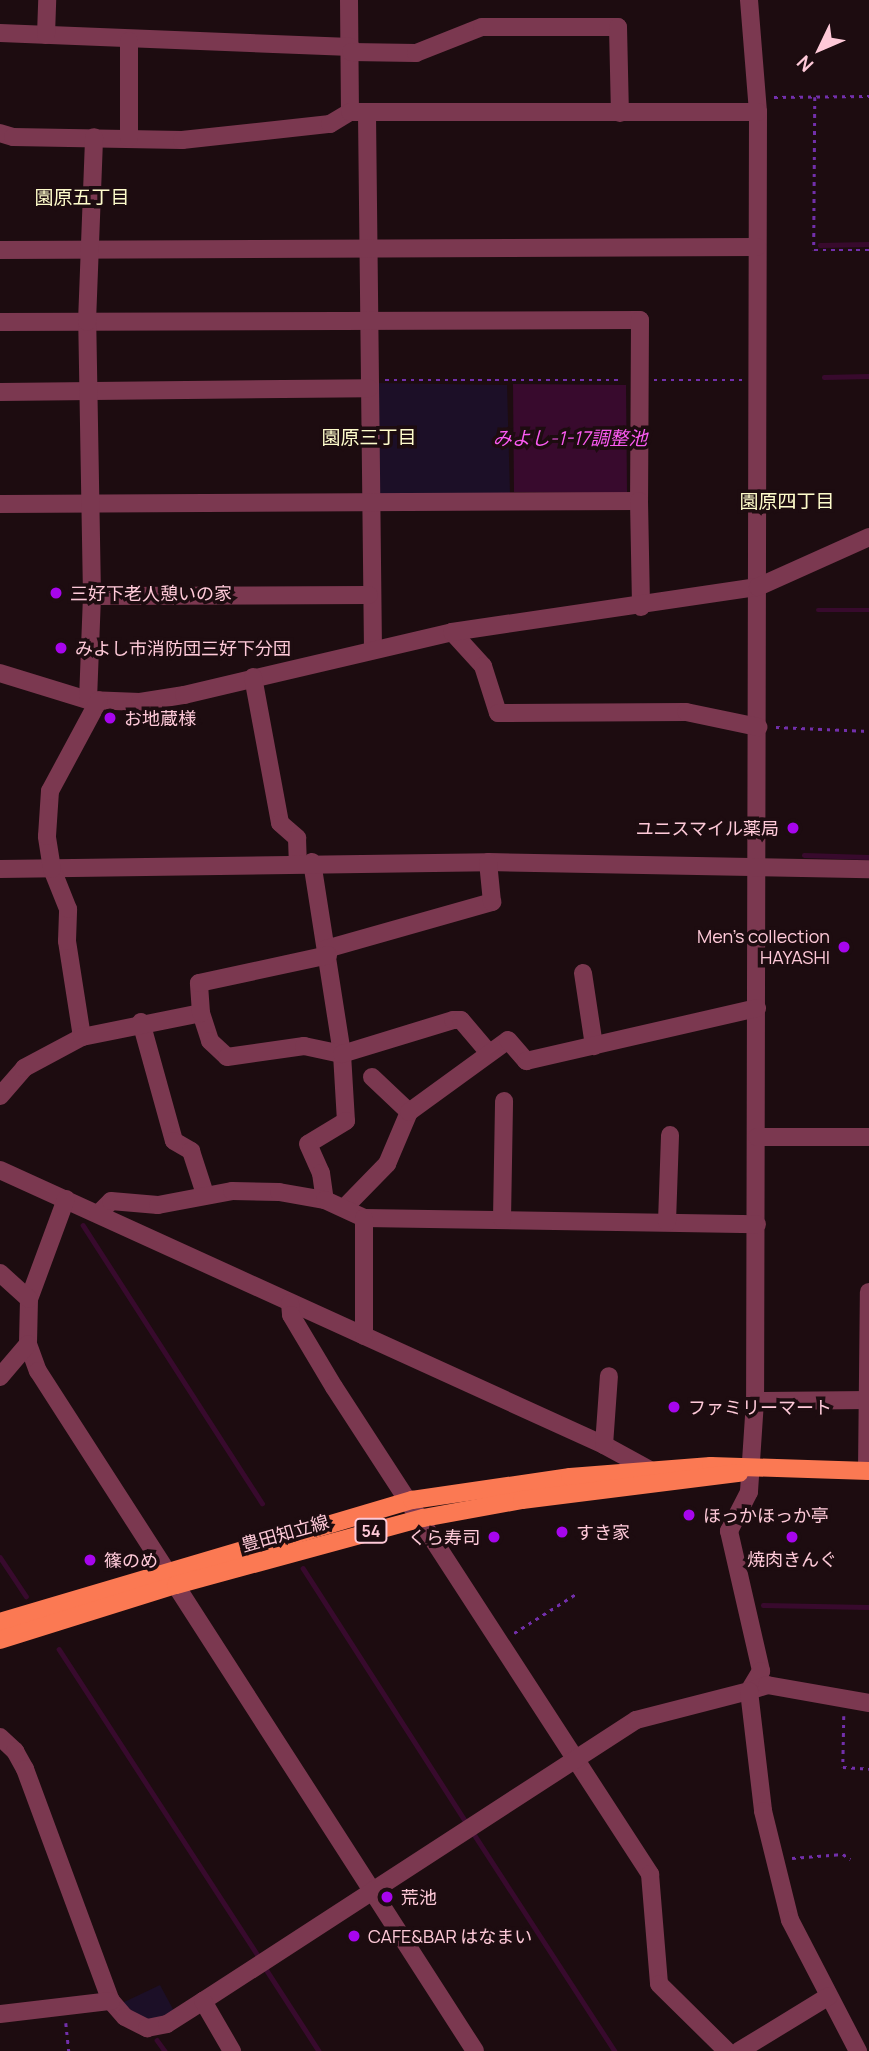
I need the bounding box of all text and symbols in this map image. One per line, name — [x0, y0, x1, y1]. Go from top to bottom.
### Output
north arrow — [785, 14, 855, 84]
text: N — [791, 50, 819, 78]
district label: 園原五丁目 — [35, 187, 129, 209]
district label: 園原三丁目 — [322, 427, 416, 449]
water label: みよし-1-17調整池 — [493, 428, 647, 450]
district label: 園原四丁目 — [740, 491, 834, 513]
place label: 三好下老人憩いの家 — [70, 582, 232, 604]
marker: 三好下老人憩いの家 — [48, 585, 64, 601]
place label: みよし市消防団三好下分団 — [75, 637, 291, 659]
marker: みよし市消防団三好下分団 — [53, 640, 69, 656]
place label: お地蔵様 — [124, 707, 196, 729]
marker: お地蔵様 — [102, 710, 118, 726]
place label: ユニスマイル薬局 — [635, 817, 779, 839]
marker: ユニスマイル薬局 — [785, 820, 801, 836]
place label: Men's collection HAYASHI — [697, 926, 830, 968]
marker: Men's collection HAYASHI — [836, 939, 852, 955]
place label: ファミリーマート — [688, 1396, 832, 1418]
marker: ファミリーマート — [666, 1399, 682, 1415]
place label: ほっかほっか亭 — [703, 1504, 829, 1526]
marker: ほっかほっか亭 — [681, 1507, 697, 1523]
street label: 豊田知立線 — [239, 1510, 331, 1556]
road number: 54 — [354, 1518, 388, 1544]
place label: すき家 — [576, 1521, 630, 1543]
marker: すき家 — [554, 1524, 570, 1540]
place label: くら寿司 — [408, 1526, 480, 1548]
marker: くら寿司 — [486, 1529, 502, 1545]
marker: 焼肉きんぐ — [784, 1529, 800, 1545]
place label: 焼肉きんぐ — [747, 1548, 837, 1570]
place label: 篠のめ — [104, 1549, 158, 1571]
marker: 篠のめ — [82, 1552, 98, 1568]
place label: 荒池 — [401, 1886, 437, 1908]
marker: 荒池 — [379, 1889, 395, 1905]
place label: CAFE&BAR はなまい — [368, 1925, 532, 1947]
marker: CAFE&BAR はなまい — [346, 1928, 362, 1944]

